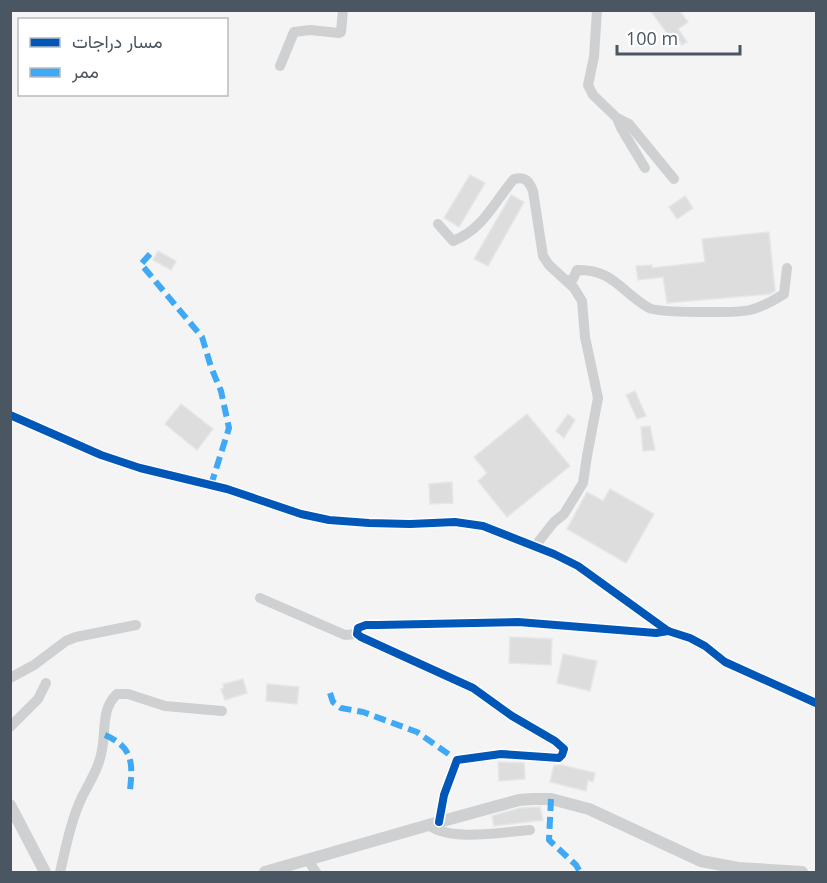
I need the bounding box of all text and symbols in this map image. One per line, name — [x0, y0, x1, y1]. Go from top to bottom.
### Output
legend — [18, 18, 228, 96]
scale bar — [617, 18, 740, 56]
text: 100 m — [626, 26, 678, 50]
text: مسار دراجات — [72, 29, 163, 53]
text: ممر — [71, 59, 99, 83]

